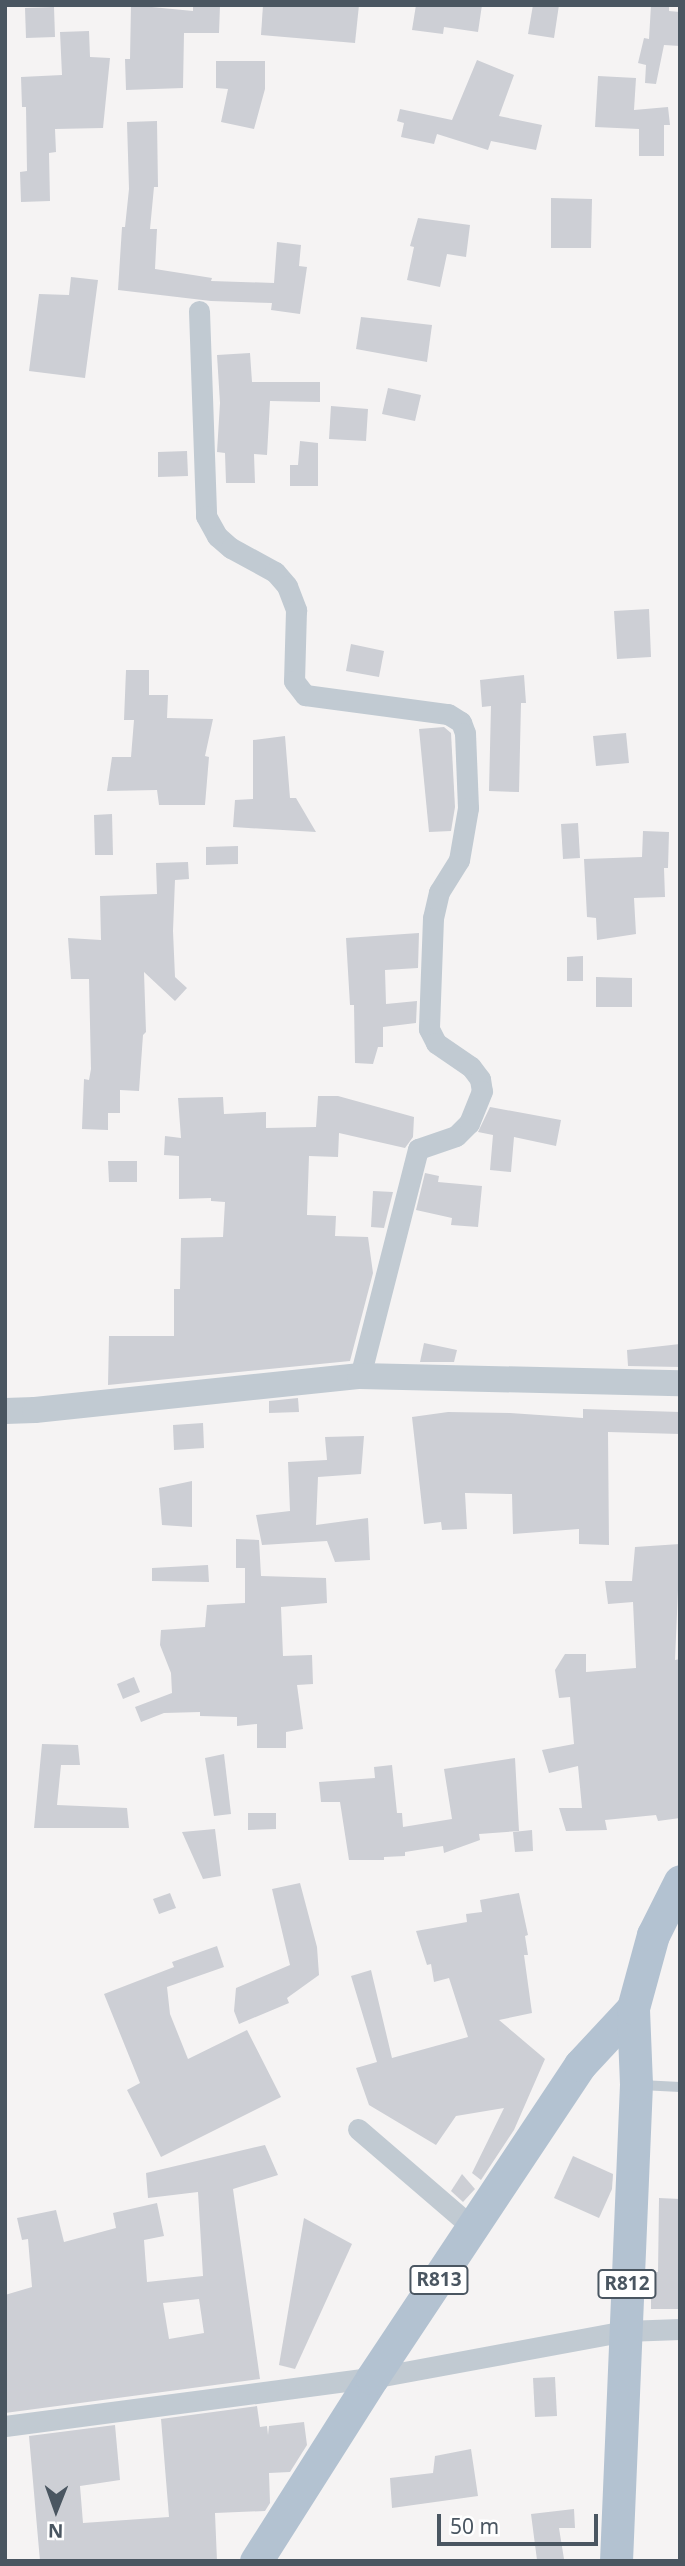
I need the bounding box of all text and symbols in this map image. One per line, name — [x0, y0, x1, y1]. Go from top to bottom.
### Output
road number: R813 — [409, 2264, 469, 2296]
road number: R812 — [597, 2268, 657, 2300]
north arrow — [21, 2475, 91, 2545]
scale bar — [440, 2500, 601, 2544]
text: 50 m — [450, 2512, 499, 2540]
text: N — [48, 2518, 64, 2544]

